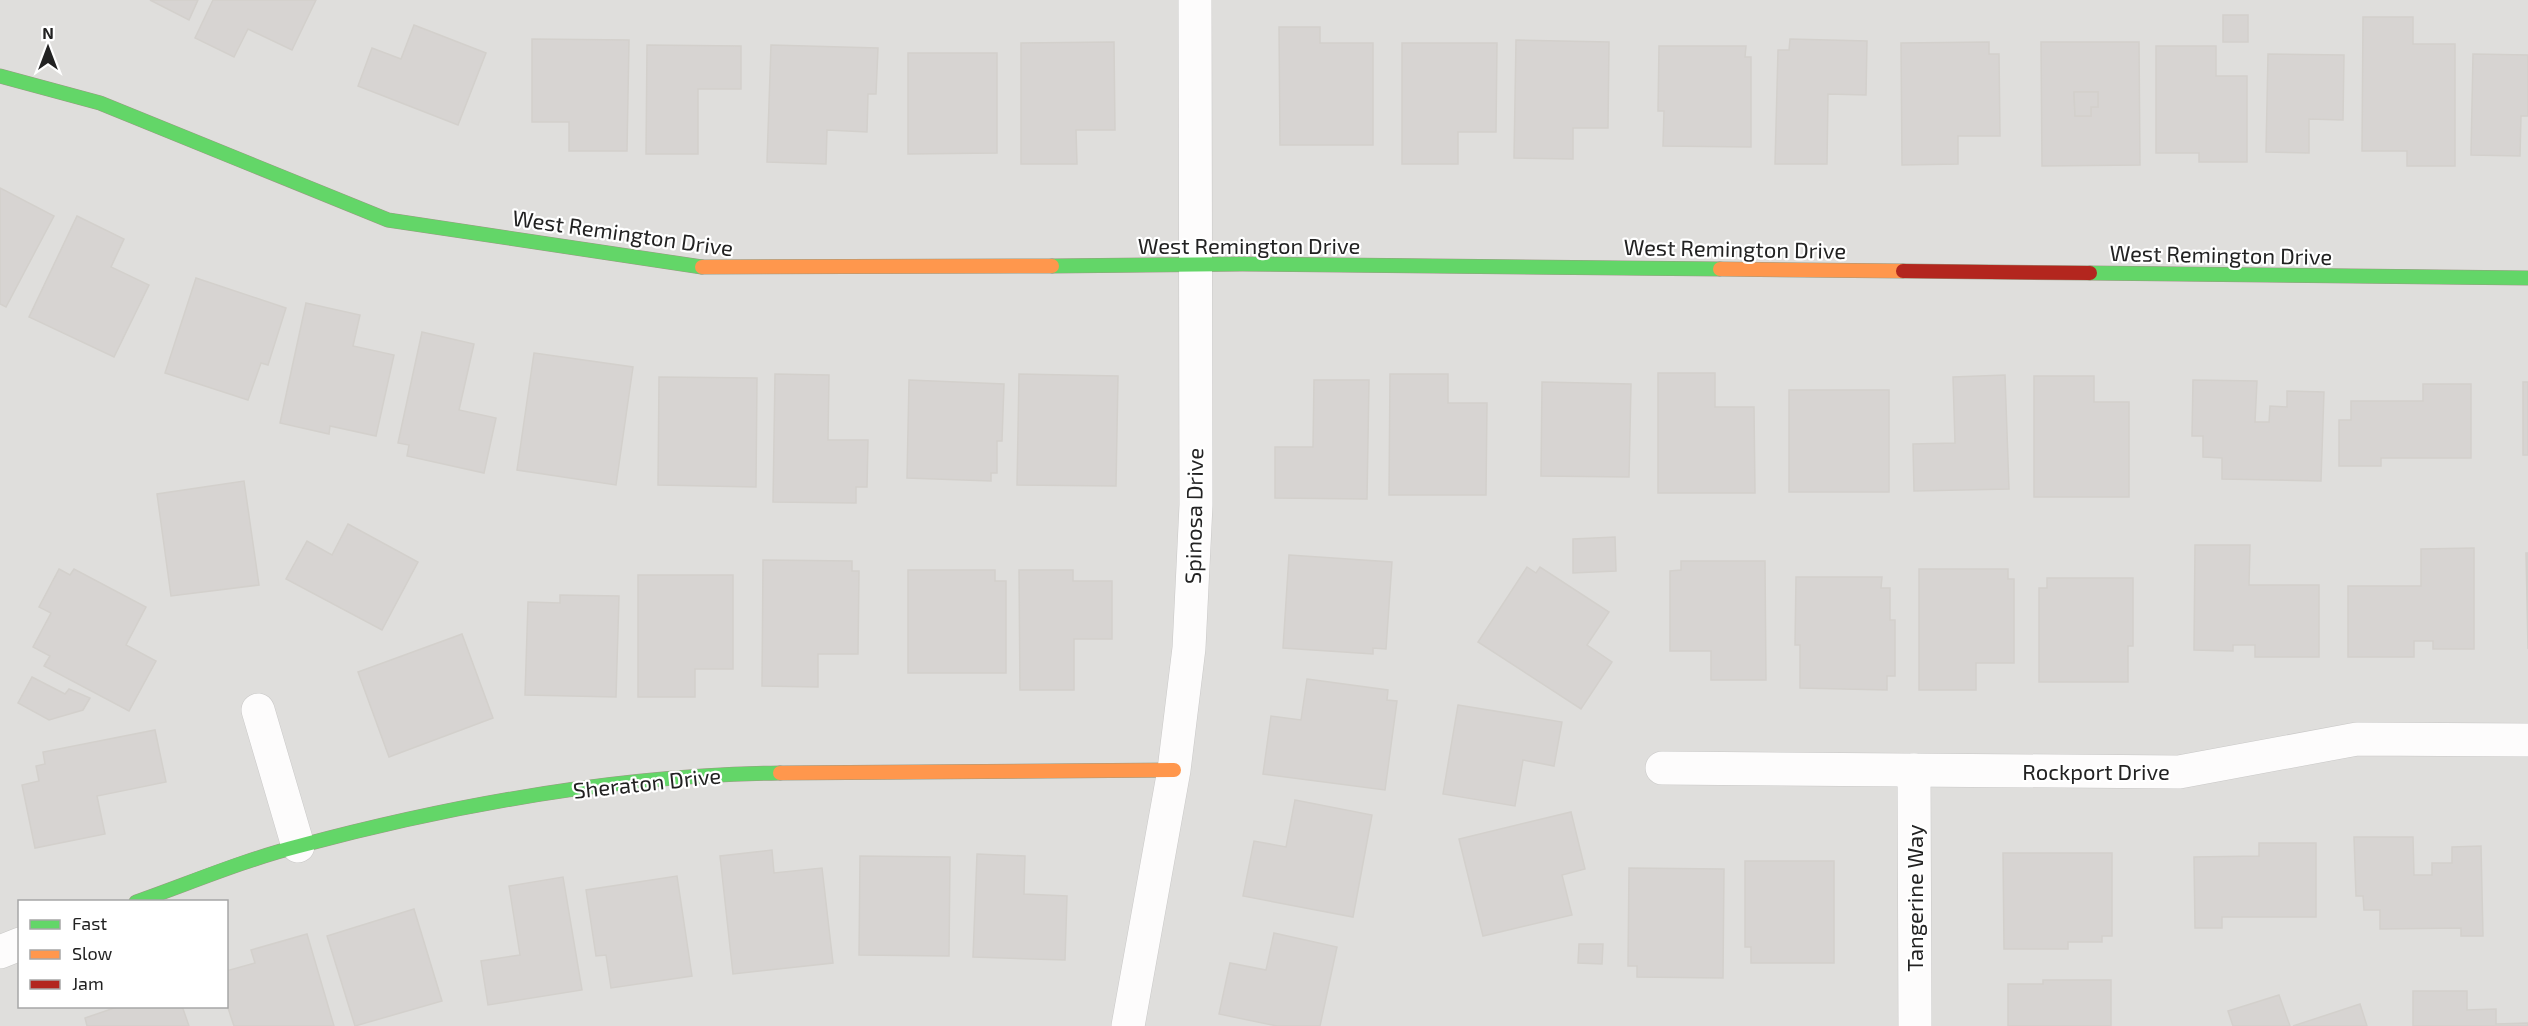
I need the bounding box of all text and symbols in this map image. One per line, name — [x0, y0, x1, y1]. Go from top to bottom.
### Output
north arrow — [18, 18, 78, 78]
text: N — [42, 23, 54, 42]
street label: West Remington Drive — [511, 204, 735, 260]
street label: West Remington Drive — [1138, 232, 1360, 258]
street label: West Remington Drive — [1623, 233, 1847, 263]
street label: West Remington Drive — [2109, 239, 2333, 269]
street label: Spinosa Drive — [1179, 448, 1207, 584]
street label: Rockport Drive — [2022, 758, 2170, 784]
street label: Sheraton Drive — [572, 761, 722, 803]
street label: Tangerine Way — [1901, 824, 1927, 972]
legend — [18, 900, 228, 1008]
text: Fast — [72, 912, 107, 934]
text: Slow — [72, 942, 113, 964]
text: Jam — [72, 972, 104, 994]

